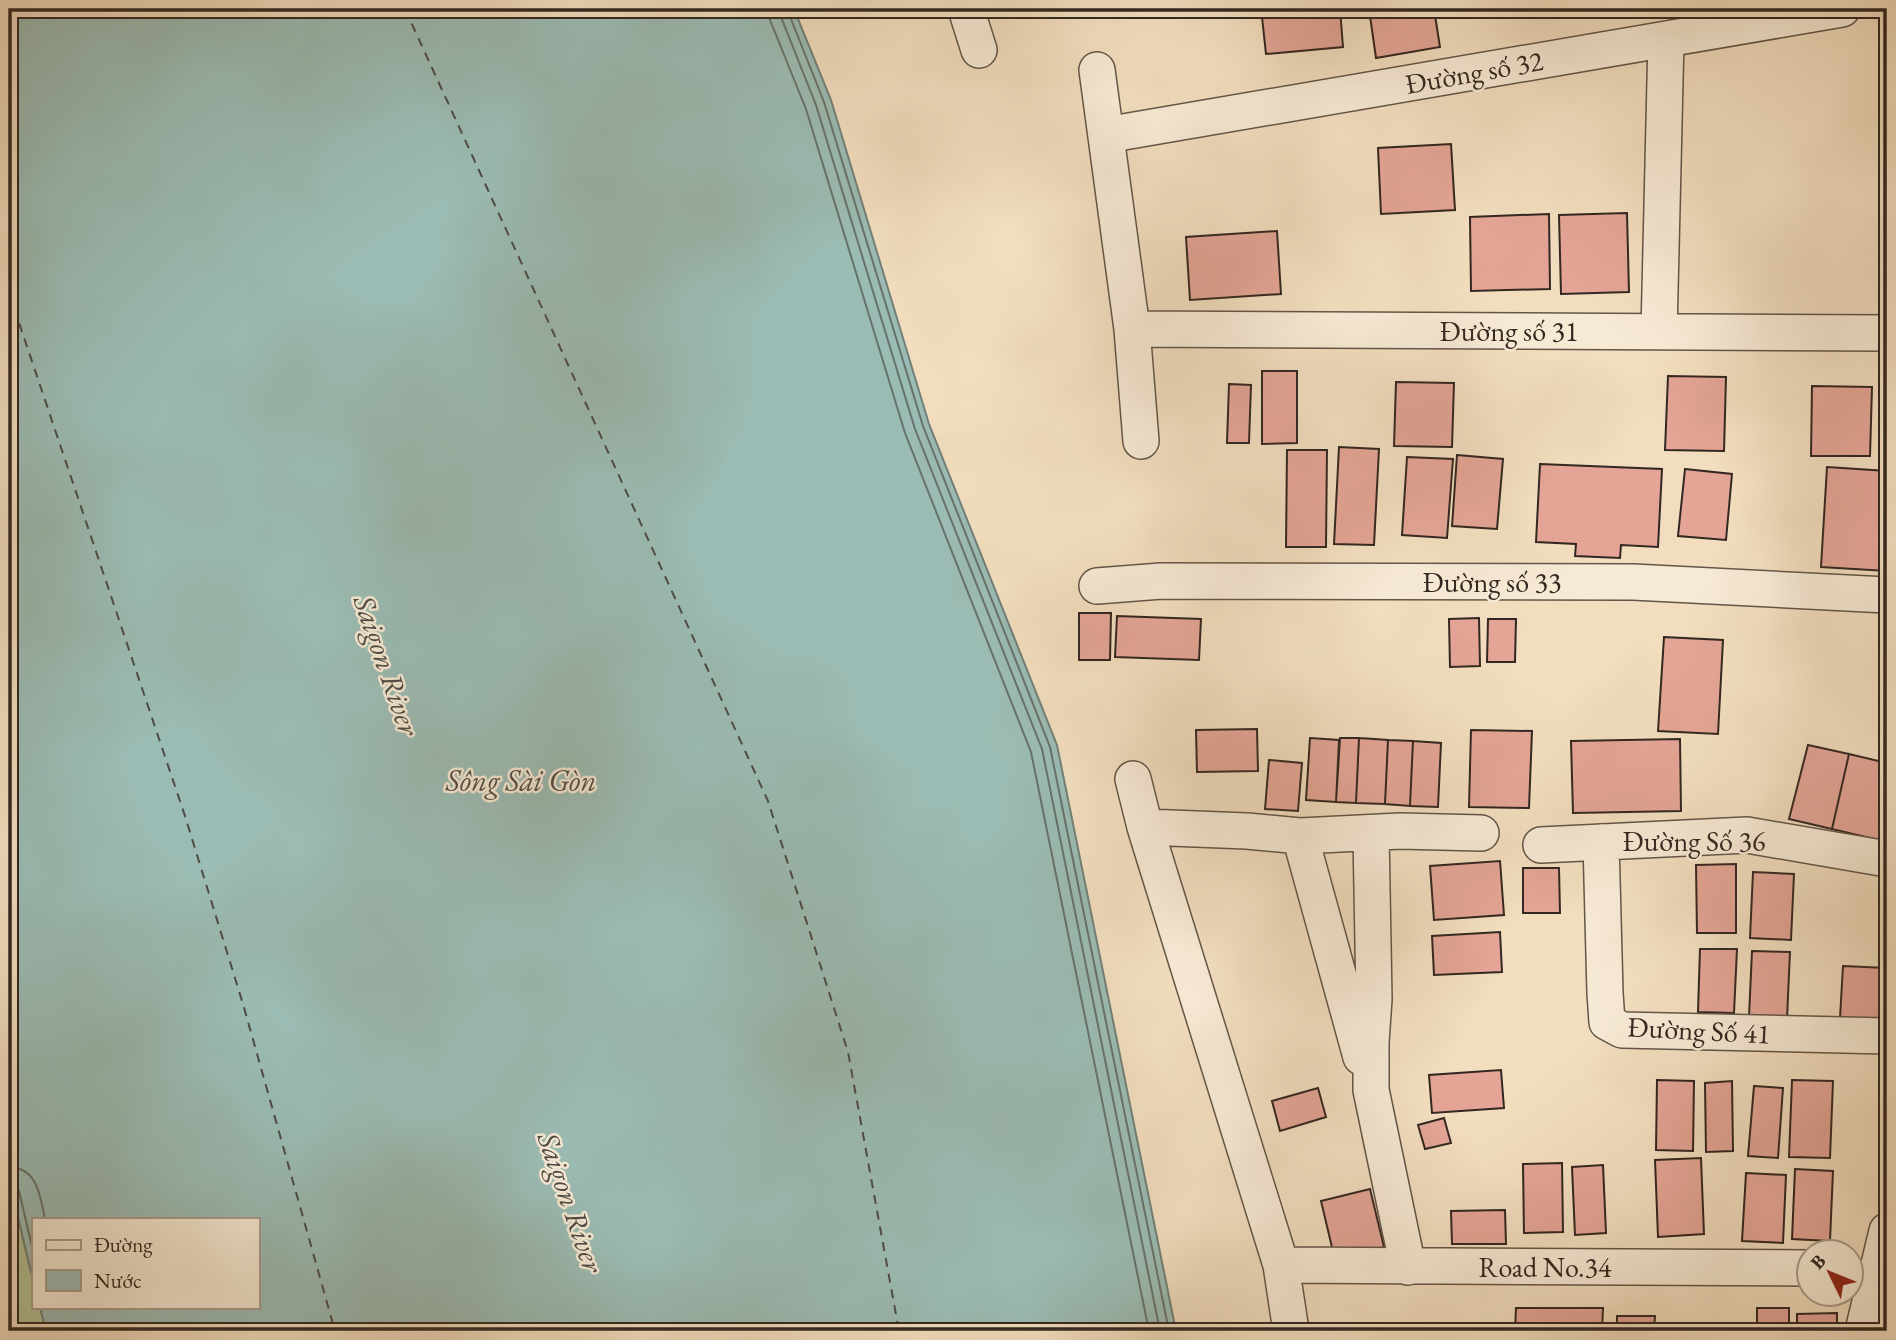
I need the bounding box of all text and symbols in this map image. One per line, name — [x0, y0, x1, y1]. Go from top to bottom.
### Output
street label: Đường số 32 — [1402, 42, 1546, 102]
street label: Đường số 31 — [1440, 313, 1578, 349]
street label: Đường số 33 — [1423, 564, 1561, 600]
water label: Saigon River — [344, 589, 430, 742]
water label: Sông Sài Gòn — [445, 761, 596, 800]
street label: Đường Số 36 — [1623, 823, 1765, 859]
street label: Đường Số 41 — [1627, 1008, 1771, 1052]
water label: Saigon River — [528, 1126, 614, 1279]
legend — [32, 1218, 259, 1308]
text: Đường — [94, 1231, 153, 1258]
north arrow — [1794, 1238, 1864, 1308]
street label: Road No.34 — [1479, 1249, 1612, 1285]
text: B — [1805, 1249, 1831, 1275]
text: Nước — [94, 1267, 142, 1294]

